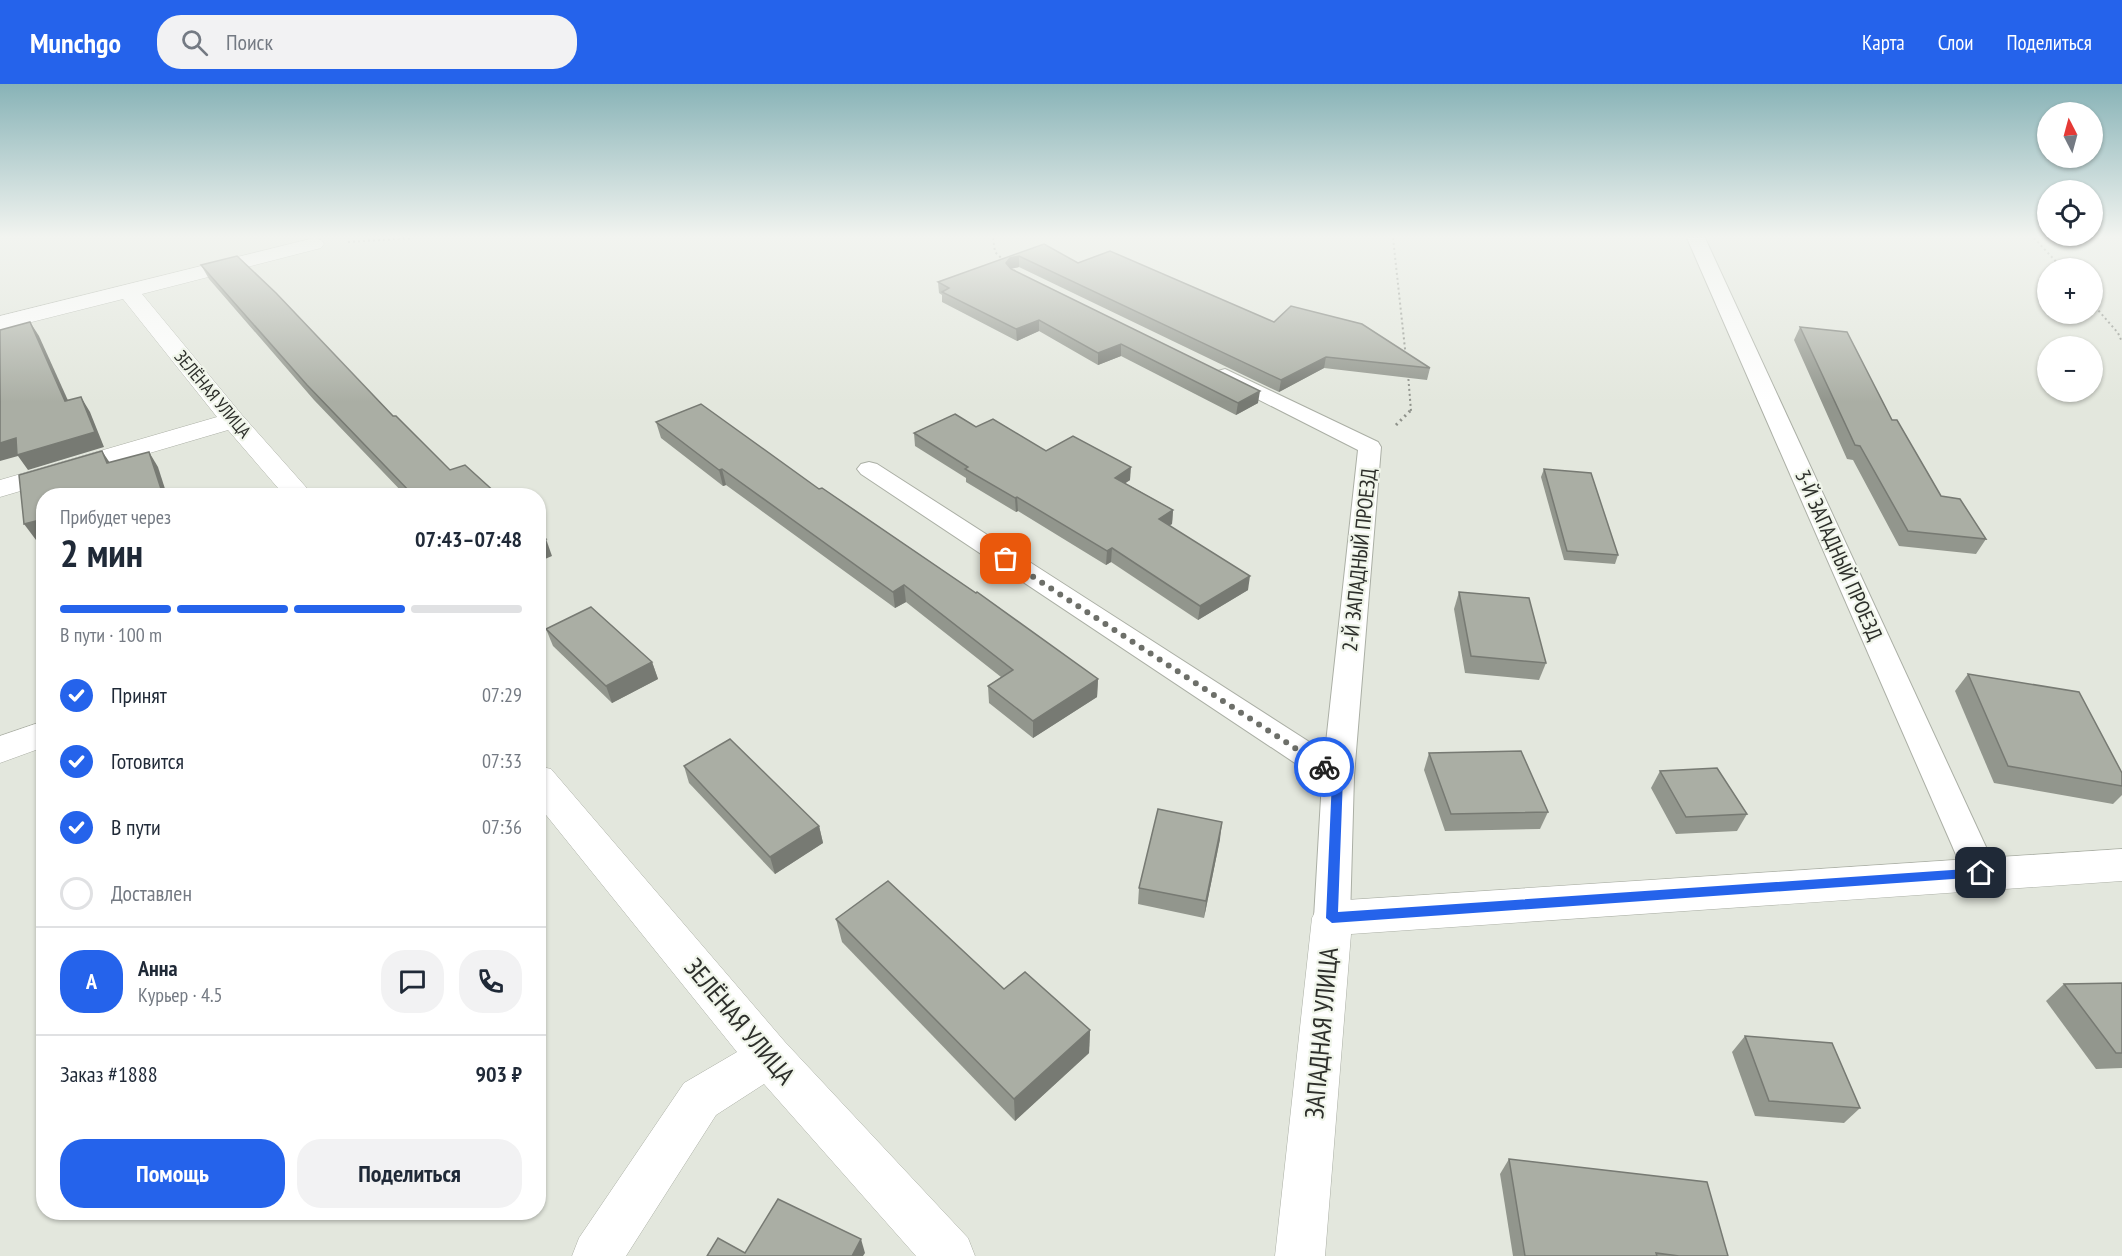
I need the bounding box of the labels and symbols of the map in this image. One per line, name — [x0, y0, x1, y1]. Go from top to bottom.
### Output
north arrow — [2037, 102, 2103, 168]
street label: ЗЕЛЁНАЯ УЛИЦА — [170, 345, 257, 443]
street label: 3-Й ЗАПАДНЫЙ ПРОЕЗД — [1789, 465, 1889, 645]
street label: 2-Й ЗАПАДНЫЙ ПРОЕЗД — [1336, 467, 1382, 653]
pin — [980, 533, 1031, 584]
courier — [1294, 737, 1354, 797]
pin — [1955, 847, 2006, 898]
street label: ЗАПАДНАЯ УЛИЦА — [1297, 945, 1345, 1120]
street label: ЗЕЛЁНАЯ УЛИЦА — [678, 951, 803, 1092]

